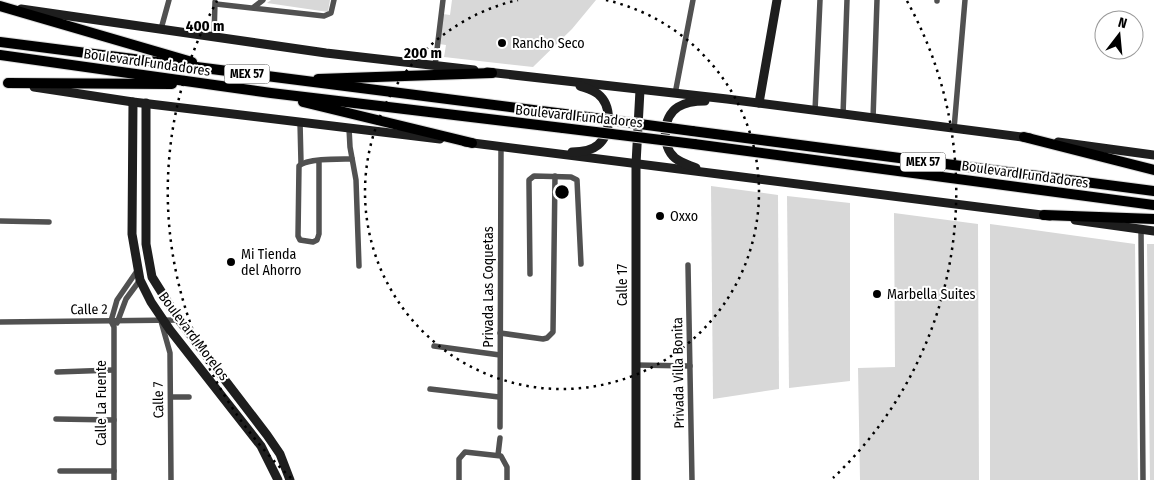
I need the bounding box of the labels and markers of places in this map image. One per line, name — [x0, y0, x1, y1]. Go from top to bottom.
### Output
place label: Rancho Seco — [512, 35, 585, 52]
marker: Rancho Seco — [496, 37, 508, 49]
centre of rings — [553, 183, 571, 201]
place label: Oxxo — [670, 208, 698, 225]
marker: Oxxo — [654, 210, 666, 222]
place label: Mi Tienda del Ahorro — [241, 246, 301, 279]
marker: Mi Tienda del Ahorro — [225, 256, 237, 268]
place label: Marbella Suites — [887, 286, 976, 303]
marker: Marbella Suites — [871, 288, 883, 300]

